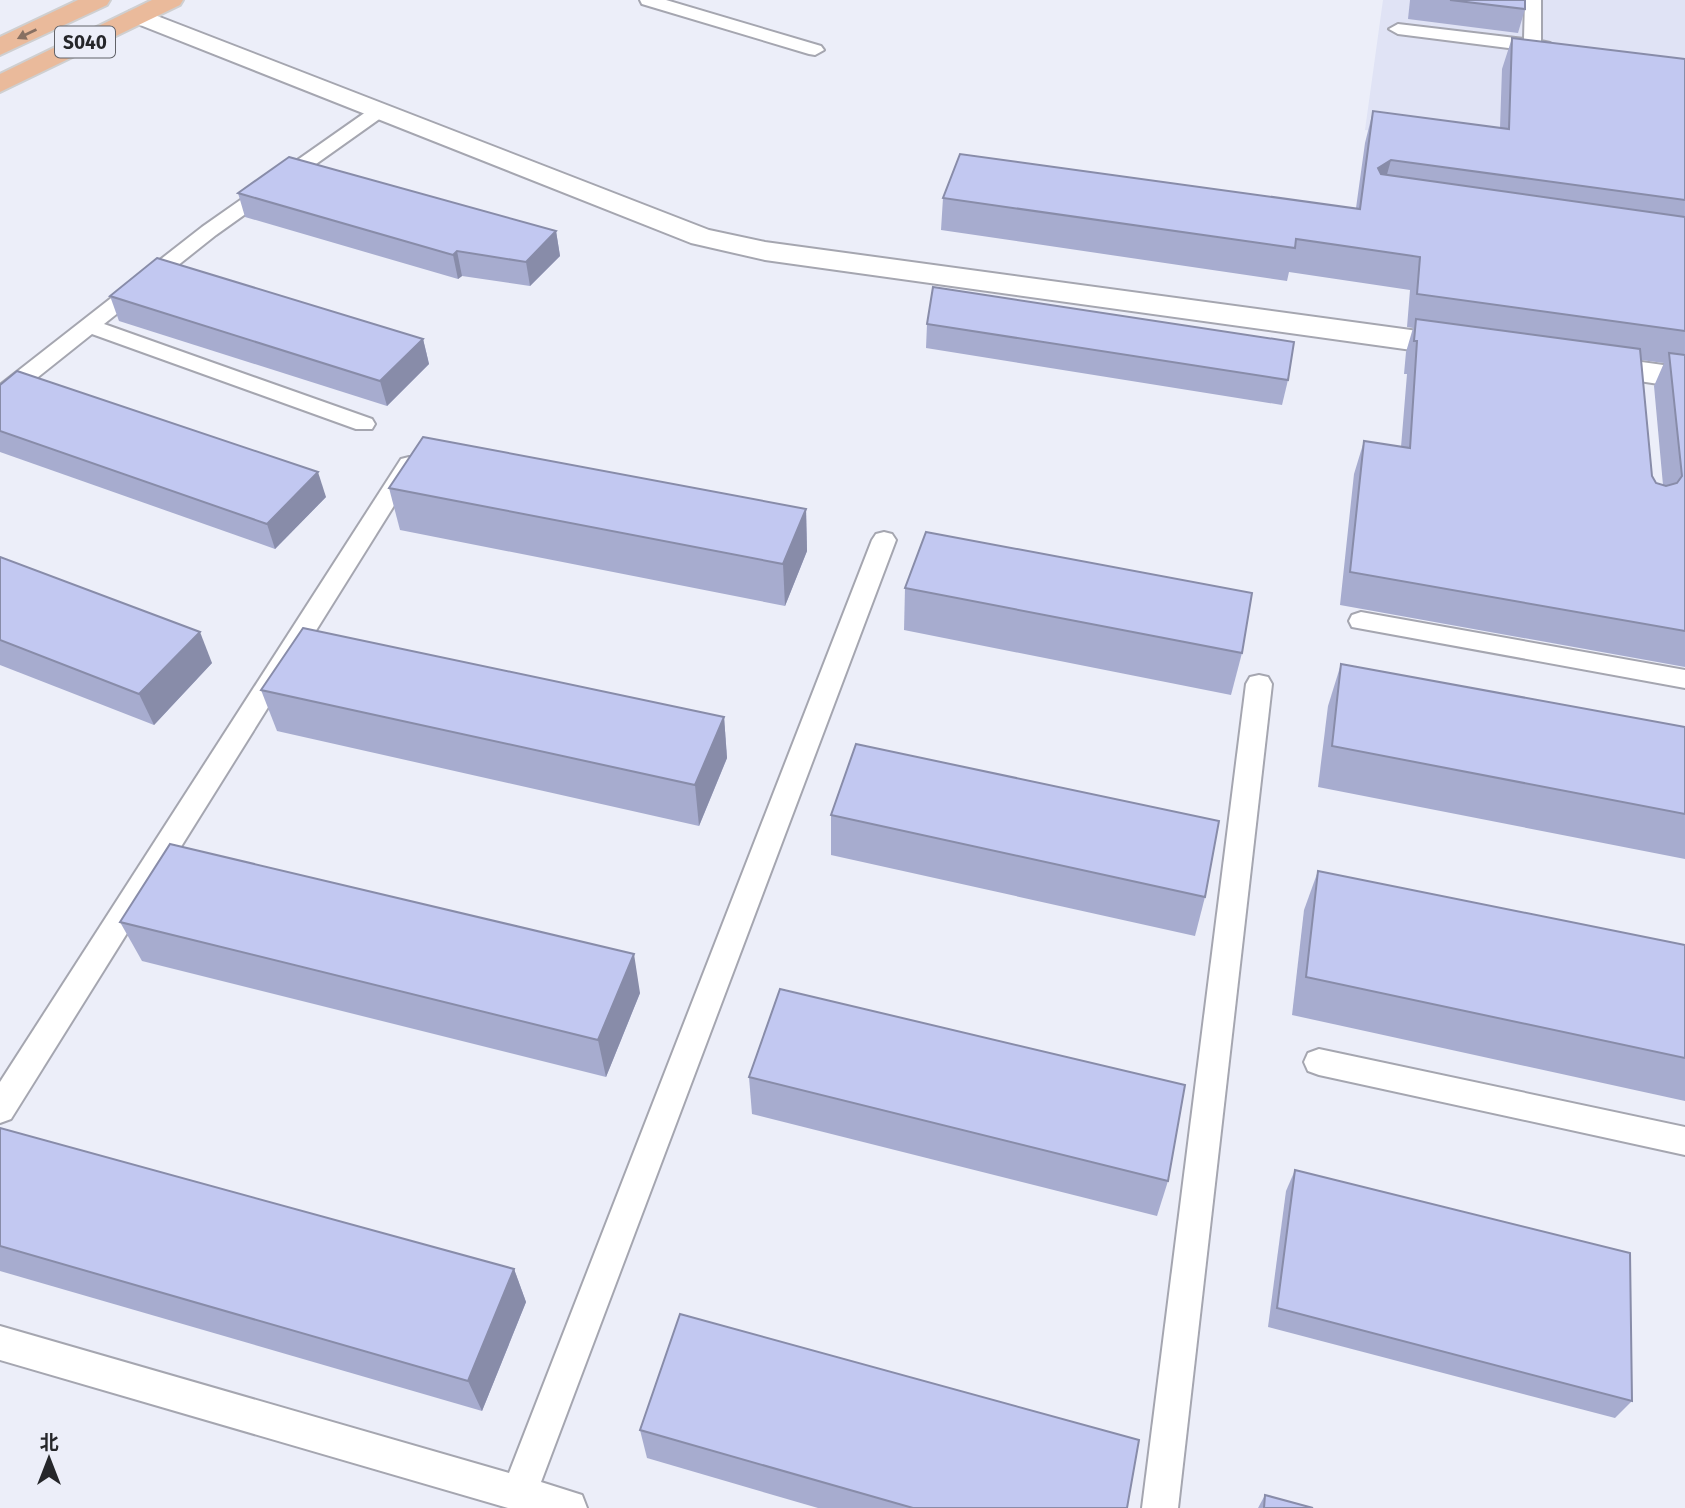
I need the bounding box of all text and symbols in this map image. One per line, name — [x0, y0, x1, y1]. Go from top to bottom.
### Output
road number: S040 — [55, 26, 115, 58]
one-way arrow — [17, 28, 37, 40]
north arrow — [14, 1424, 84, 1494]
text: 北 — [39, 1431, 59, 1454]

